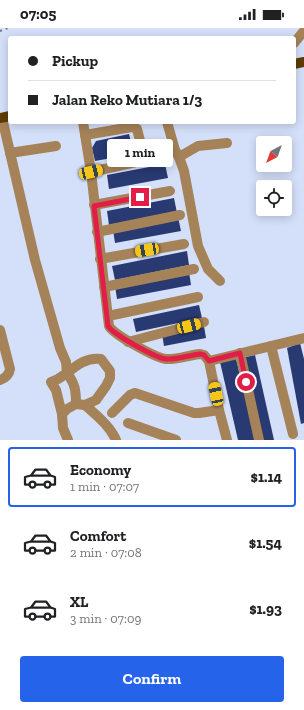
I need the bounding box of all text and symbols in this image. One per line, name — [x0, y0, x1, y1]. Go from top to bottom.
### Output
text: 07:05 — [20, 5, 56, 23]
text: Pickup — [52, 52, 98, 70]
text: Jalan Reko Mutiara 1/3 — [52, 91, 202, 109]
north arrow — [256, 136, 292, 172]
map controls — [256, 136, 292, 216]
callout: 1 min — [107, 139, 173, 167]
text: 1 min — [125, 145, 155, 160]
car — [78, 163, 104, 181]
button: locate — [256, 180, 292, 216]
route end — [131, 188, 149, 206]
car — [134, 242, 160, 258]
car — [176, 317, 202, 335]
route start — [237, 373, 255, 391]
car — [208, 381, 224, 407]
icon: car — [22, 459, 58, 495]
text: Economy — [70, 461, 131, 479]
text: $1.14 — [251, 468, 282, 486]
text: 1 min · 07:07 — [70, 479, 139, 494]
icon: car — [22, 525, 58, 561]
text: Comfort — [70, 527, 126, 545]
text: $1.54 — [249, 534, 282, 552]
text: 2 min · 07:08 — [70, 545, 142, 560]
icon: car — [22, 591, 58, 627]
text: XL — [70, 593, 88, 611]
text: $1.93 — [249, 600, 282, 618]
text: 3 min · 07:09 — [70, 611, 141, 626]
button: Confirm — [20, 656, 284, 702]

